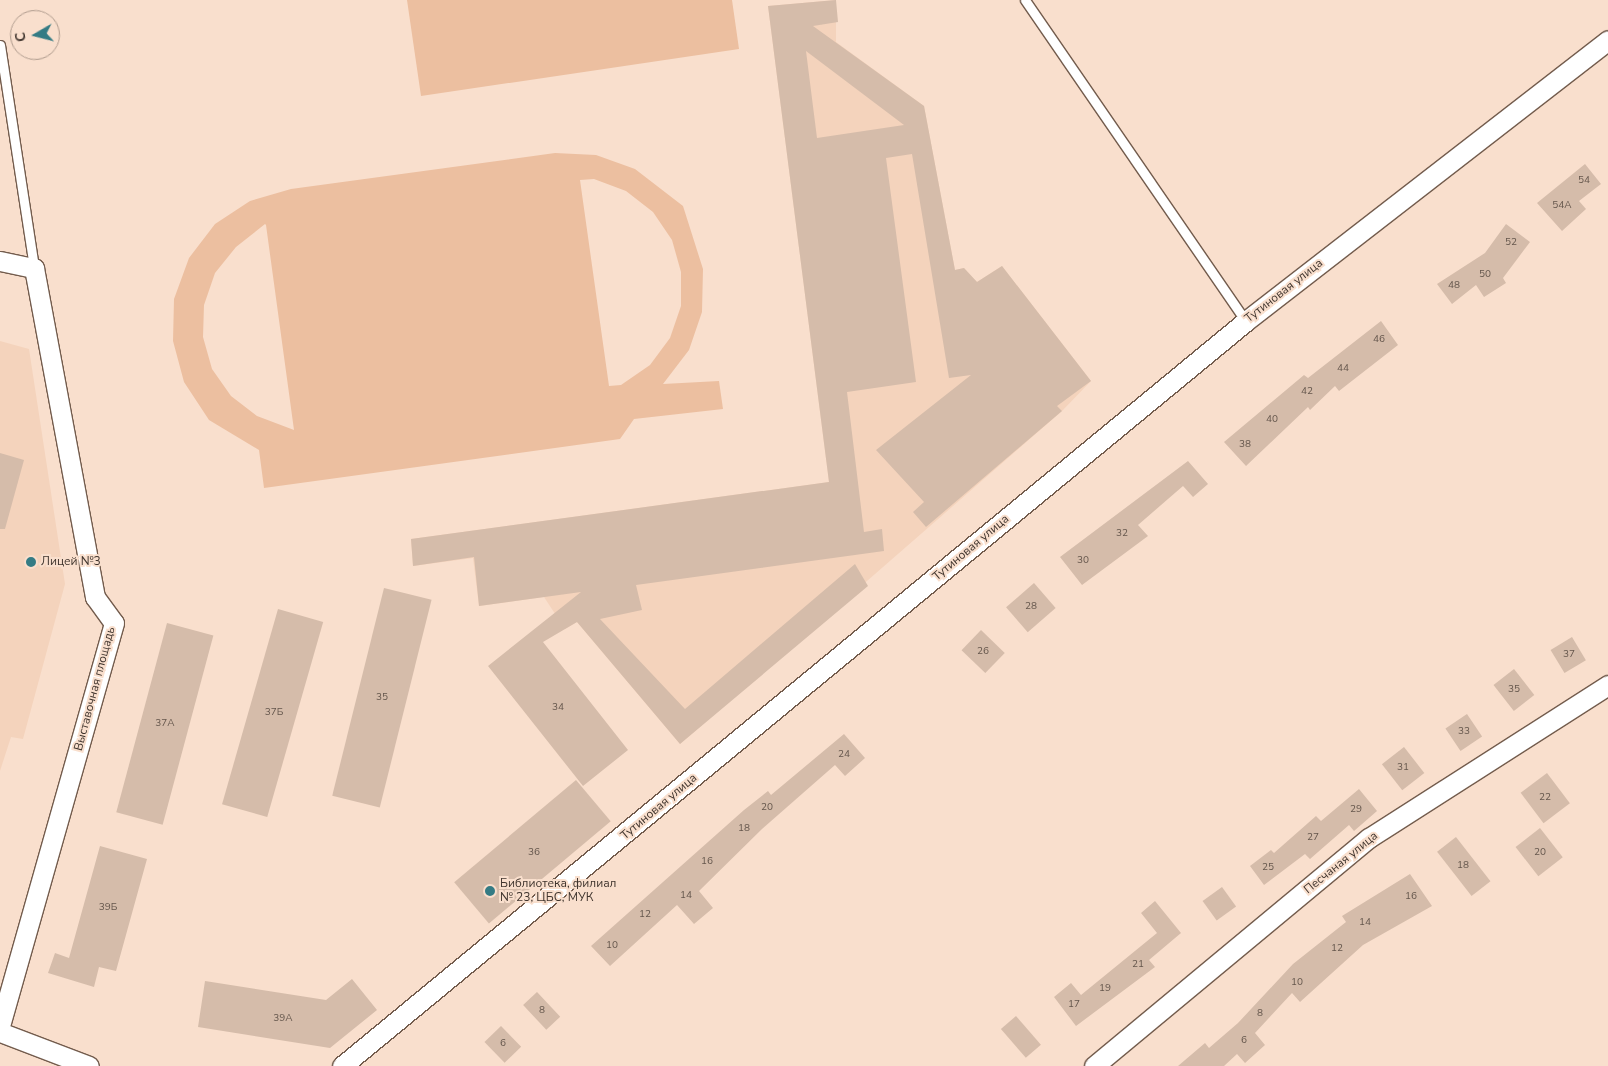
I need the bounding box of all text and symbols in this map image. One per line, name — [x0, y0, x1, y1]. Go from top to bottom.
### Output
north arrow — [10, 10, 60, 60]
text: С — [11, 31, 31, 43]
house number: 54 — [1578, 175, 1590, 187]
house number: 54А — [1552, 200, 1572, 212]
house number: 52 — [1505, 237, 1517, 249]
street label: Тутиновая улица — [1242, 256, 1326, 326]
house number: 50 — [1479, 269, 1491, 281]
house number: 48 — [1448, 280, 1460, 292]
house number: 46 — [1373, 334, 1385, 346]
house number: 44 — [1337, 363, 1349, 375]
house number: 42 — [1301, 386, 1313, 398]
house number: 40 — [1266, 414, 1278, 426]
house number: 38 — [1239, 439, 1251, 451]
street label: Тутиновая улица — [930, 512, 1012, 584]
house number: 32 — [1116, 528, 1128, 540]
place label: Лицей №3 — [41, 555, 101, 569]
house number: 30 — [1077, 555, 1089, 567]
marker: Лицей №3 — [25, 556, 37, 568]
house number: 28 — [1025, 601, 1037, 613]
street label: Выставочная площадь — [71, 625, 119, 753]
house number: 26 — [977, 646, 989, 658]
house number: 37 — [1563, 649, 1575, 661]
house number: 35 — [1508, 684, 1520, 696]
house number: 35 — [376, 692, 388, 704]
house number: 34 — [552, 702, 564, 714]
house number: 37Б — [265, 707, 283, 719]
house number: 37А — [155, 718, 175, 730]
house number: 33 — [1458, 726, 1470, 738]
house number: 24 — [838, 749, 850, 761]
house number: 31 — [1397, 762, 1409, 774]
street label: Тутиновая улица — [618, 771, 700, 843]
house number: 22 — [1539, 792, 1551, 804]
house number: 20 — [761, 802, 773, 814]
house number: 29 — [1350, 804, 1362, 816]
house number: 18 — [738, 823, 750, 835]
street label: Песчаная улица — [1301, 829, 1381, 897]
house number: 27 — [1307, 832, 1319, 844]
house number: 36 — [528, 847, 540, 859]
house number: 20 — [1534, 847, 1546, 859]
house number: 16 — [701, 856, 713, 868]
house number: 18 — [1457, 860, 1469, 872]
house number: 25 — [1262, 862, 1274, 874]
place label: Библиотека, филиал № 23, ЦБС, МУК — [500, 877, 616, 905]
marker: Библиотека, филиал № 23, ЦБС, МУК — [484, 885, 496, 897]
house number: 14 — [680, 890, 692, 902]
house number: 16 — [1405, 891, 1417, 903]
house number: 39Б — [99, 902, 117, 914]
house number: 12 — [639, 909, 651, 921]
house number: 14 — [1359, 917, 1371, 929]
house number: 10 — [606, 940, 618, 952]
house number: 12 — [1331, 943, 1343, 955]
house number: 21 — [1132, 959, 1144, 971]
house number: 10 — [1291, 977, 1303, 989]
house number: 19 — [1099, 983, 1111, 995]
house number: 17 — [1068, 999, 1080, 1011]
house number: 8 — [539, 1005, 545, 1017]
house number: 8 — [1257, 1008, 1263, 1020]
house number: 39А — [273, 1013, 293, 1025]
house number: 6 — [1241, 1035, 1247, 1047]
house number: 6 — [500, 1038, 506, 1050]

